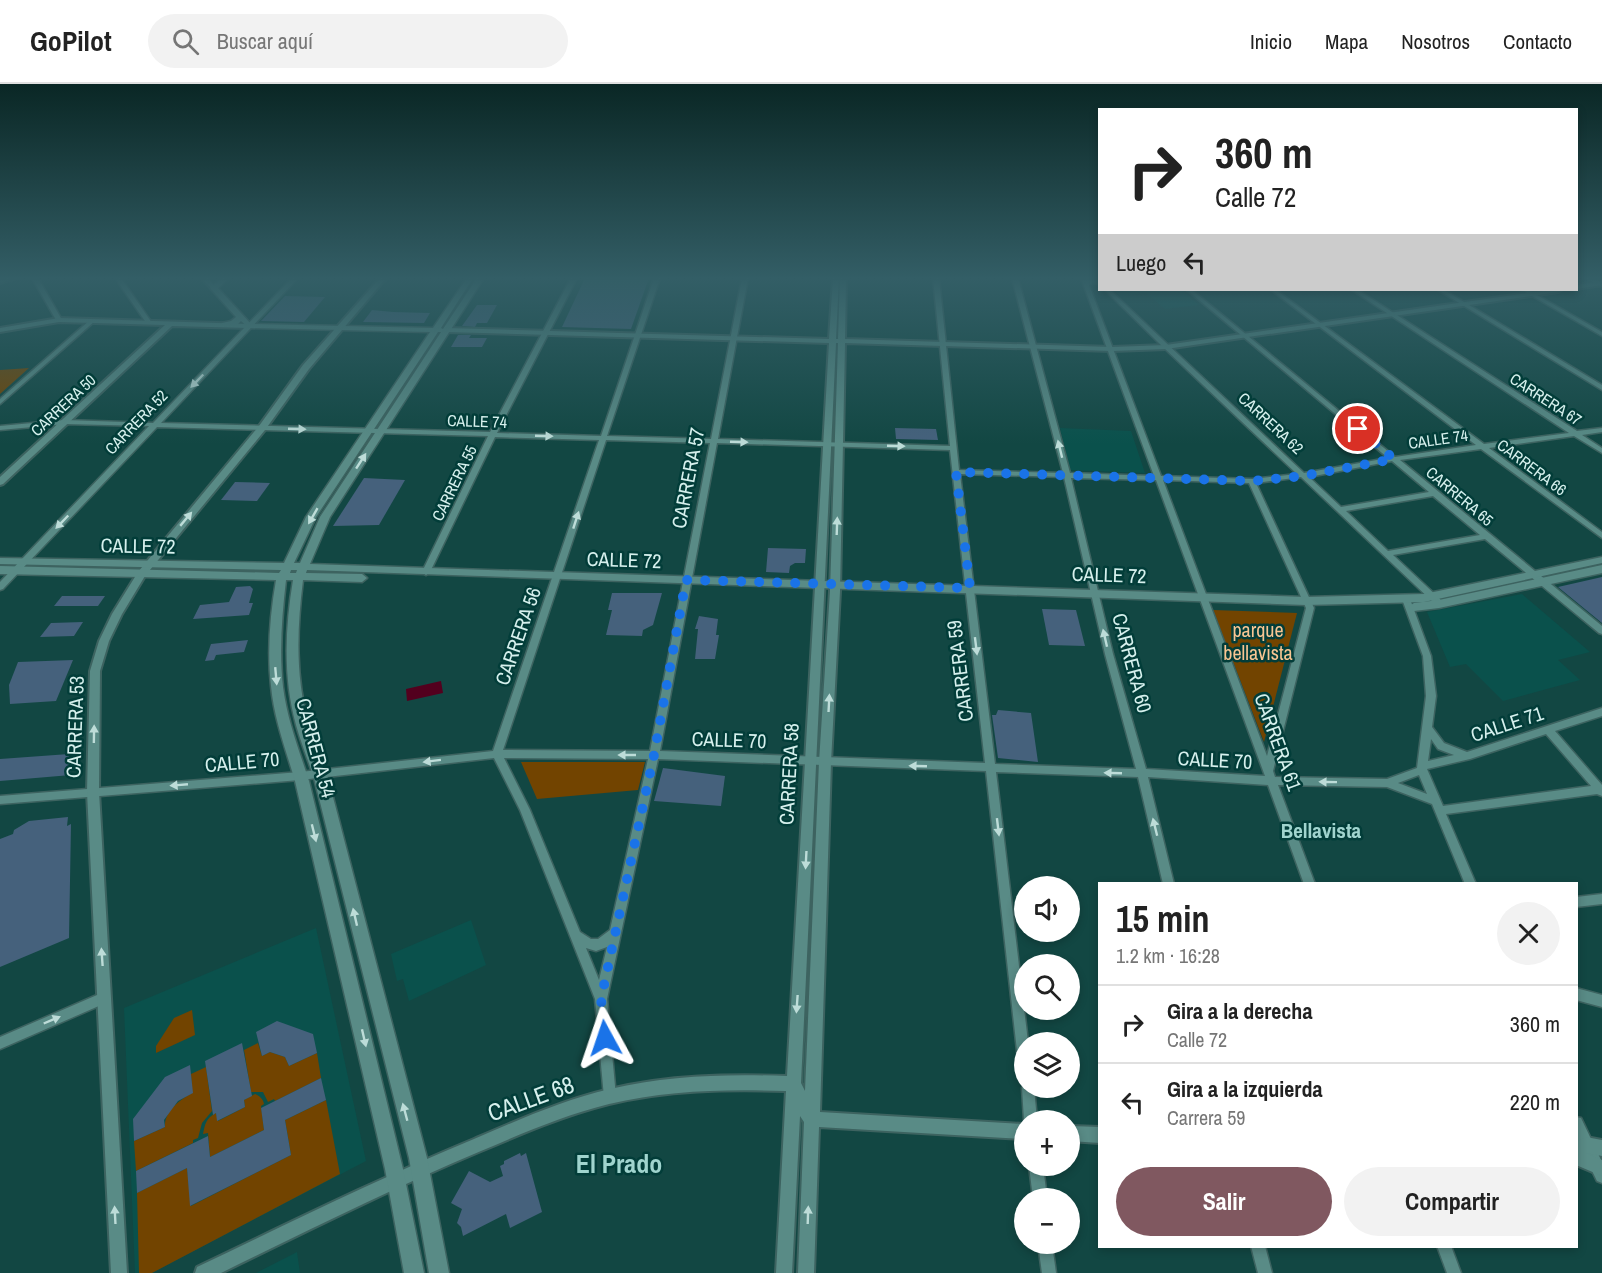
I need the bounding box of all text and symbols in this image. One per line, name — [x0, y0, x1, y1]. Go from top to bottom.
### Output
search box — [148, 14, 568, 68]
text: GoPilot — [30, 22, 112, 60]
icon: search — [169, 25, 202, 58]
text: Buscar aquí — [217, 26, 313, 56]
text: Inicio — [1250, 27, 1292, 56]
text: Mapa — [1325, 27, 1368, 56]
text: Nosotros — [1401, 27, 1470, 56]
text: Contacto — [1503, 27, 1572, 56]
text: 360 m — [1215, 125, 1313, 181]
icon: right — [1116, 132, 1194, 210]
text: Calle 72 — [1215, 179, 1296, 215]
icon: left — [1178, 246, 1211, 279]
text: Luego — [1116, 248, 1166, 278]
street label: CARRERA 67 — [1506, 368, 1586, 430]
street label: CARRERA 50 — [26, 369, 100, 441]
one-way arrow — [190, 373, 204, 387]
street label: CARRERA 52 — [100, 385, 172, 459]
street label: CARRERA 62 — [1234, 387, 1308, 459]
pin — [1332, 403, 1383, 454]
street label: CALLE 74 — [447, 409, 507, 433]
icon: arrive — [1341, 412, 1374, 445]
one-way arrow — [288, 424, 307, 434]
street label: CALLE 74 — [1407, 424, 1469, 454]
street label: CARRERA 57 — [665, 425, 711, 531]
one-way arrow — [534, 432, 553, 441]
street label: CARRERA 66 — [1493, 434, 1571, 500]
one-way arrow — [729, 437, 748, 447]
one-way arrow — [1055, 439, 1065, 458]
street label: CARRERA 55 — [426, 441, 482, 525]
one-way arrow — [887, 442, 906, 451]
one-way arrow — [356, 453, 367, 469]
street label: CARRERA 65 — [1422, 461, 1498, 531]
one-way arrow — [307, 508, 318, 524]
one-way arrow — [180, 511, 193, 527]
one-way arrow — [572, 511, 581, 529]
one-way arrow — [55, 514, 69, 529]
one-way arrow — [832, 516, 841, 535]
street label: CALLE 72 — [100, 531, 176, 560]
street label: CALLE 72 — [586, 545, 662, 574]
street label: CALLE 72 — [1071, 560, 1147, 589]
street label: CARRERA 56 — [488, 583, 547, 688]
street label: CARRERA 60 — [1106, 610, 1159, 716]
park label: parque bellavista — [1223, 616, 1293, 666]
street label: CARRERA 59 — [940, 619, 979, 723]
one-way arrow — [1099, 629, 1109, 648]
one-way arrow — [972, 637, 981, 656]
one-way arrow — [271, 666, 281, 685]
street label: CARRERA 53 — [59, 675, 90, 778]
street label: CARRERA 61 — [1248, 689, 1309, 794]
one-way arrow — [824, 694, 833, 713]
street label: CARRERA 54 — [290, 695, 343, 801]
street label: CALLE 71 — [1467, 699, 1547, 748]
street label: CARRERA 58 — [772, 722, 805, 826]
one-way arrow — [89, 724, 99, 743]
street label: CALLE 70 — [691, 725, 767, 754]
street label: CALLE 70 — [1177, 744, 1253, 775]
street label: CALLE 70 — [204, 745, 280, 778]
one-way arrow — [617, 750, 636, 760]
one-way arrow — [423, 756, 442, 766]
one-way arrow — [908, 761, 927, 770]
one-way arrow — [1103, 768, 1122, 777]
one-way arrow — [1319, 777, 1338, 787]
one-way arrow — [170, 780, 189, 790]
district label: Bellavista — [1281, 816, 1362, 845]
one-way arrow — [1150, 817, 1160, 836]
one-way arrow — [993, 818, 1003, 837]
one-way arrow — [310, 823, 320, 842]
one-way arrow — [801, 851, 810, 870]
map controls — [1014, 876, 1080, 1254]
button: sound — [1014, 876, 1080, 942]
text: 15 min — [1116, 895, 1210, 943]
button: close — [1497, 902, 1560, 965]
one-way arrow — [350, 908, 360, 926]
text: 1.2 km · 16:28 — [1116, 942, 1220, 969]
one-way arrow — [97, 947, 106, 966]
button: search — [1014, 954, 1080, 1020]
one-way arrow — [793, 995, 802, 1014]
text: Gira a la derecha — [1167, 996, 1312, 1026]
position arrow — [573, 1006, 637, 1070]
icon: right — [1116, 1008, 1149, 1041]
text: 360 m — [1510, 1009, 1560, 1039]
one-way arrow — [43, 1015, 61, 1025]
text: Calle 72 — [1167, 1026, 1227, 1053]
one-way arrow — [359, 1029, 369, 1047]
button: layers — [1014, 1032, 1080, 1098]
street label: CALLE 68 — [483, 1068, 578, 1128]
text: Gira a la izquierda — [1167, 1074, 1322, 1104]
icon: left — [1116, 1086, 1149, 1119]
text: 220 m — [1510, 1087, 1560, 1117]
one-way arrow — [400, 1103, 410, 1121]
text: Carrera 59 — [1167, 1104, 1245, 1131]
button: + — [1014, 1110, 1080, 1176]
district label: El Prado — [576, 1146, 662, 1181]
button: Salir — [1116, 1167, 1332, 1236]
button: Compartir — [1344, 1167, 1560, 1236]
button: − — [1014, 1188, 1080, 1254]
one-way arrow — [111, 1205, 120, 1224]
one-way arrow — [803, 1205, 812, 1224]

